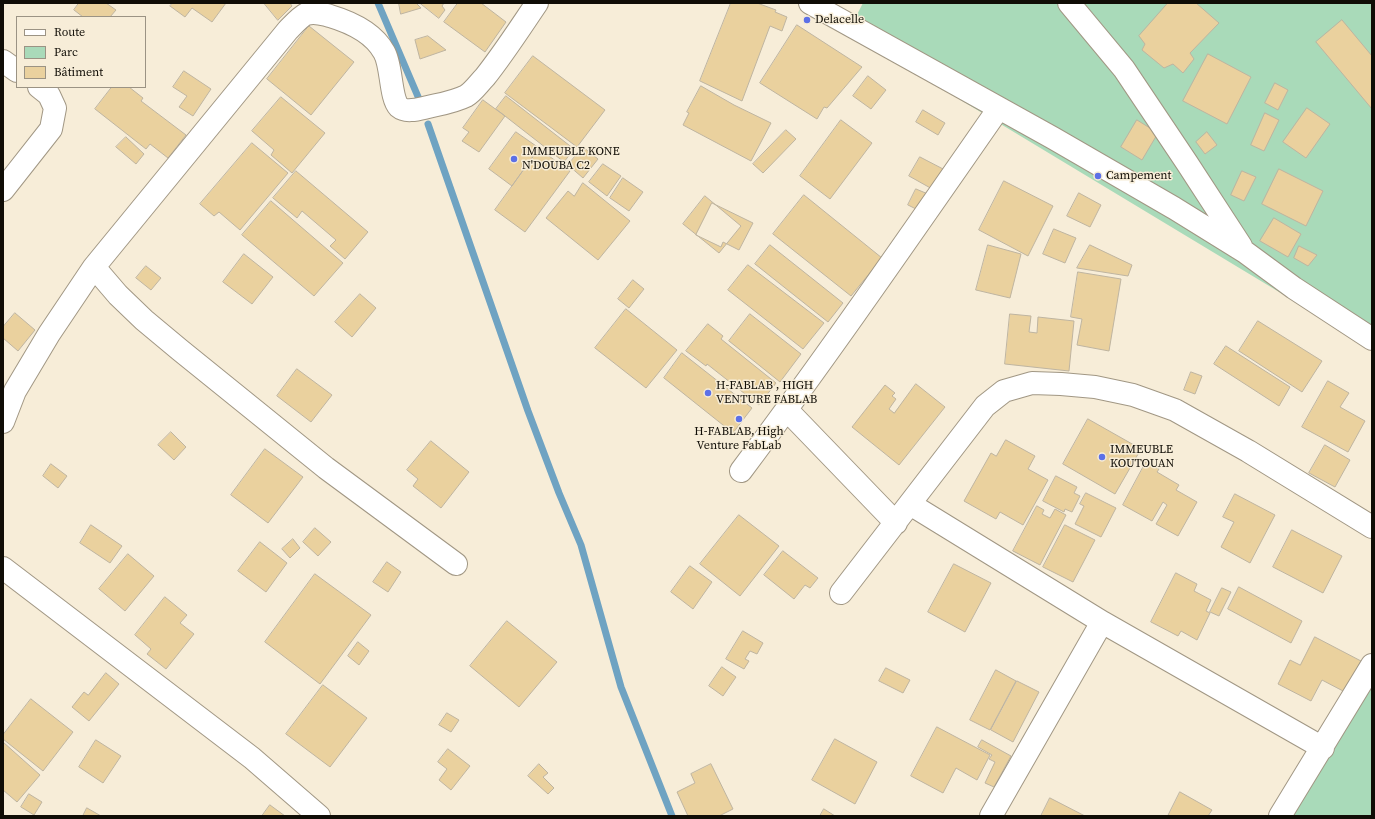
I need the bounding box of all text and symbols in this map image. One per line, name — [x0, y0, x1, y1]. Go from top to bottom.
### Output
place label: Delacelle — [815, 13, 864, 27]
marker: Delacelle — [802, 15, 812, 25]
legend — [16, 16, 146, 88]
text: Route — [54, 24, 85, 40]
text: Parc — [54, 44, 78, 60]
text: Bâtiment — [54, 64, 103, 80]
place label: IMMEUBLE KONE N'DOUBA C2 — [522, 145, 620, 173]
marker: IMMEUBLE KONE N'DOUBA C2 — [509, 154, 519, 164]
place label: Campement — [1106, 169, 1171, 183]
marker: Campement — [1093, 171, 1103, 181]
place label: H-FABLAB , HIGH VENTURE FABLAB — [716, 379, 817, 407]
marker: H-FABLAB , HIGH VENTURE FABLAB — [703, 388, 713, 398]
marker: H-FABLAB, High Venture FabLab — [734, 414, 744, 424]
place label: H-FABLAB, High Venture FabLab — [694, 425, 784, 453]
place label: IMMEUBLE KOUTOUAN — [1110, 443, 1174, 471]
marker: IMMEUBLE KOUTOUAN — [1097, 452, 1107, 462]

